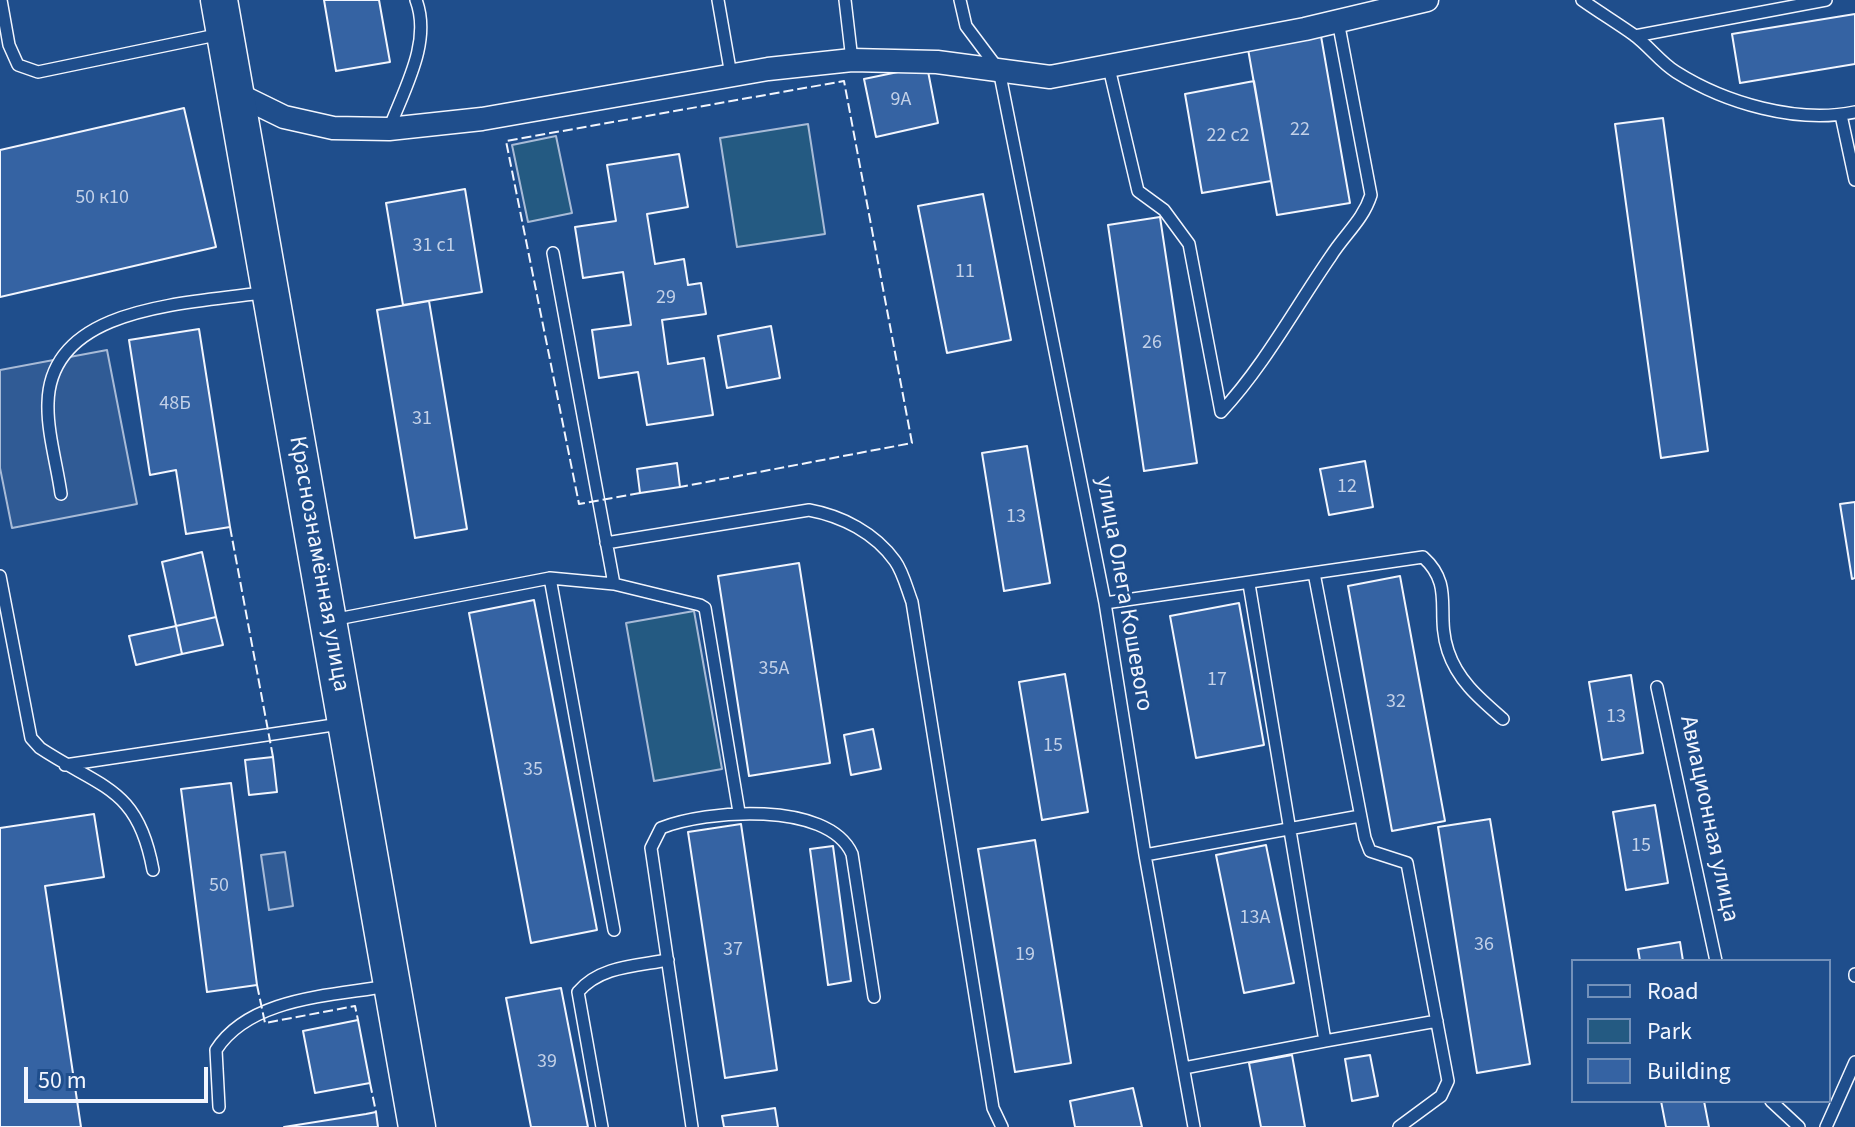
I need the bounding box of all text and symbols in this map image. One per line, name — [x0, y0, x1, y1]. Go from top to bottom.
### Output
house number: 9А — [891, 89, 911, 113]
house number: 22 — [1290, 119, 1310, 143]
house number: 22 с2 — [1207, 125, 1249, 149]
house number: 50 к10 — [75, 187, 129, 211]
house number: 31 с1 — [413, 235, 455, 259]
house number: 11 — [955, 261, 975, 285]
house number: 29 — [656, 287, 676, 311]
house number: 26 — [1142, 332, 1162, 356]
house number: 48Б — [159, 393, 191, 417]
house number: 31 — [412, 408, 432, 432]
street label: Краснознамённая улица — [281, 434, 355, 694]
street label: улица Олега Кошевого — [1088, 474, 1158, 714]
house number: 12 — [1337, 476, 1357, 500]
house number: 13 — [1006, 506, 1026, 530]
house number: 35А — [759, 658, 789, 682]
house number: 17 — [1207, 669, 1227, 693]
house number: 32 — [1386, 691, 1406, 715]
house number: 13 — [1606, 706, 1626, 730]
street label: Авиационная улица — [1672, 713, 1744, 925]
house number: 15 — [1043, 735, 1063, 759]
house number: 35 — [523, 759, 543, 783]
house number: 15 — [1631, 835, 1651, 859]
house number: 50 — [209, 875, 229, 899]
house number: 13А — [1240, 907, 1270, 931]
house number: 36 — [1474, 934, 1494, 958]
house number: 37 — [723, 939, 743, 963]
house number: 19 — [1015, 944, 1035, 968]
legend — [1571, 959, 1831, 1103]
text: Road — [1647, 974, 1699, 1009]
text: Park — [1647, 1014, 1692, 1049]
scale bar — [28, 1051, 212, 1101]
house number: 39 — [537, 1051, 557, 1075]
text: Building — [1647, 1054, 1731, 1089]
text: 50 m — [38, 1063, 87, 1098]

